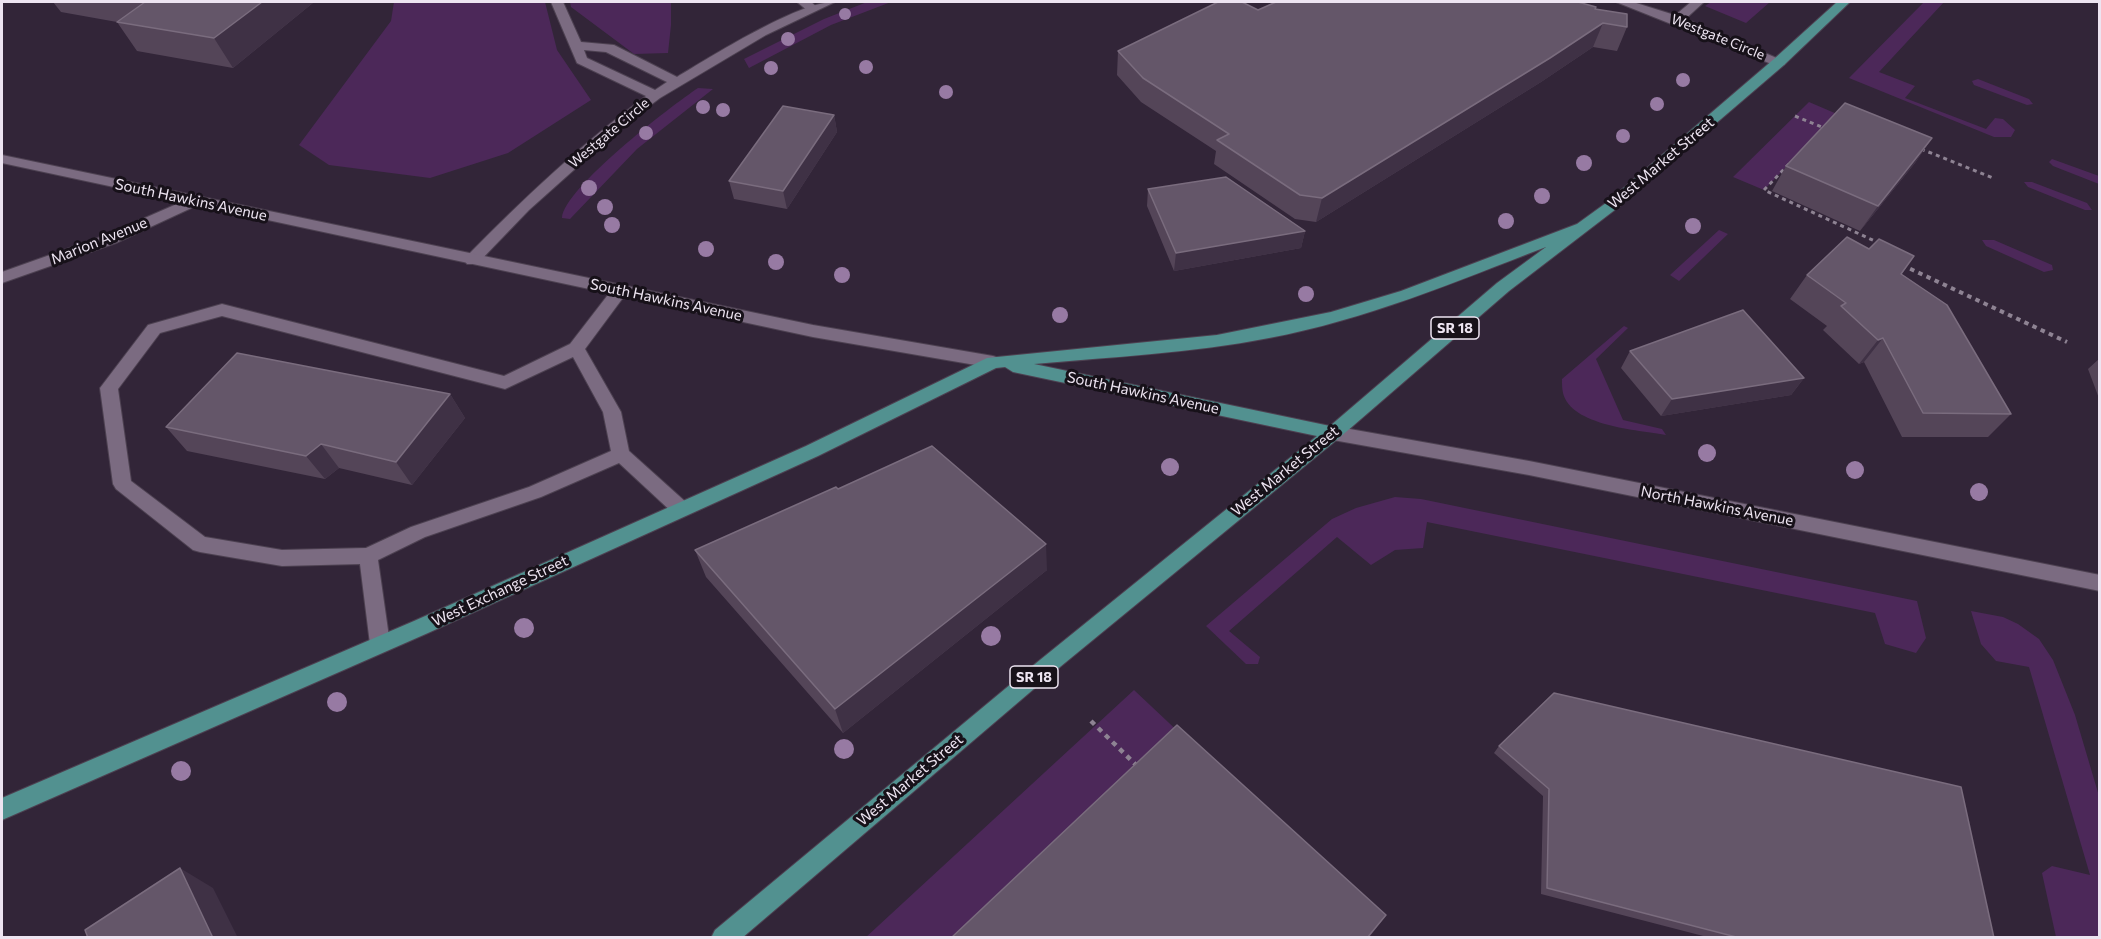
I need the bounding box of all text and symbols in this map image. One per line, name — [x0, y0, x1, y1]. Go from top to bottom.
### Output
street label: Westgate Circle — [1669, 11, 1767, 63]
street label: Westgate Circle — [565, 95, 653, 171]
street label: West Market Street — [1604, 113, 1718, 213]
street label: South Hawkins Avenue — [113, 175, 269, 225]
street label: Marion Avenue — [48, 213, 150, 269]
street label: South Hawkins Avenue — [588, 275, 744, 325]
road number: SR 18 — [1431, 317, 1479, 339]
street label: South Hawkins Avenue — [1065, 368, 1221, 418]
street label: West Market Street — [1228, 422, 1342, 520]
street label: North Hawkins Avenue — [1639, 482, 1795, 530]
street label: West Exchange Street — [429, 552, 571, 630]
road number: SR 18 — [1010, 666, 1058, 688]
street label: West Market Street — [853, 730, 967, 830]

